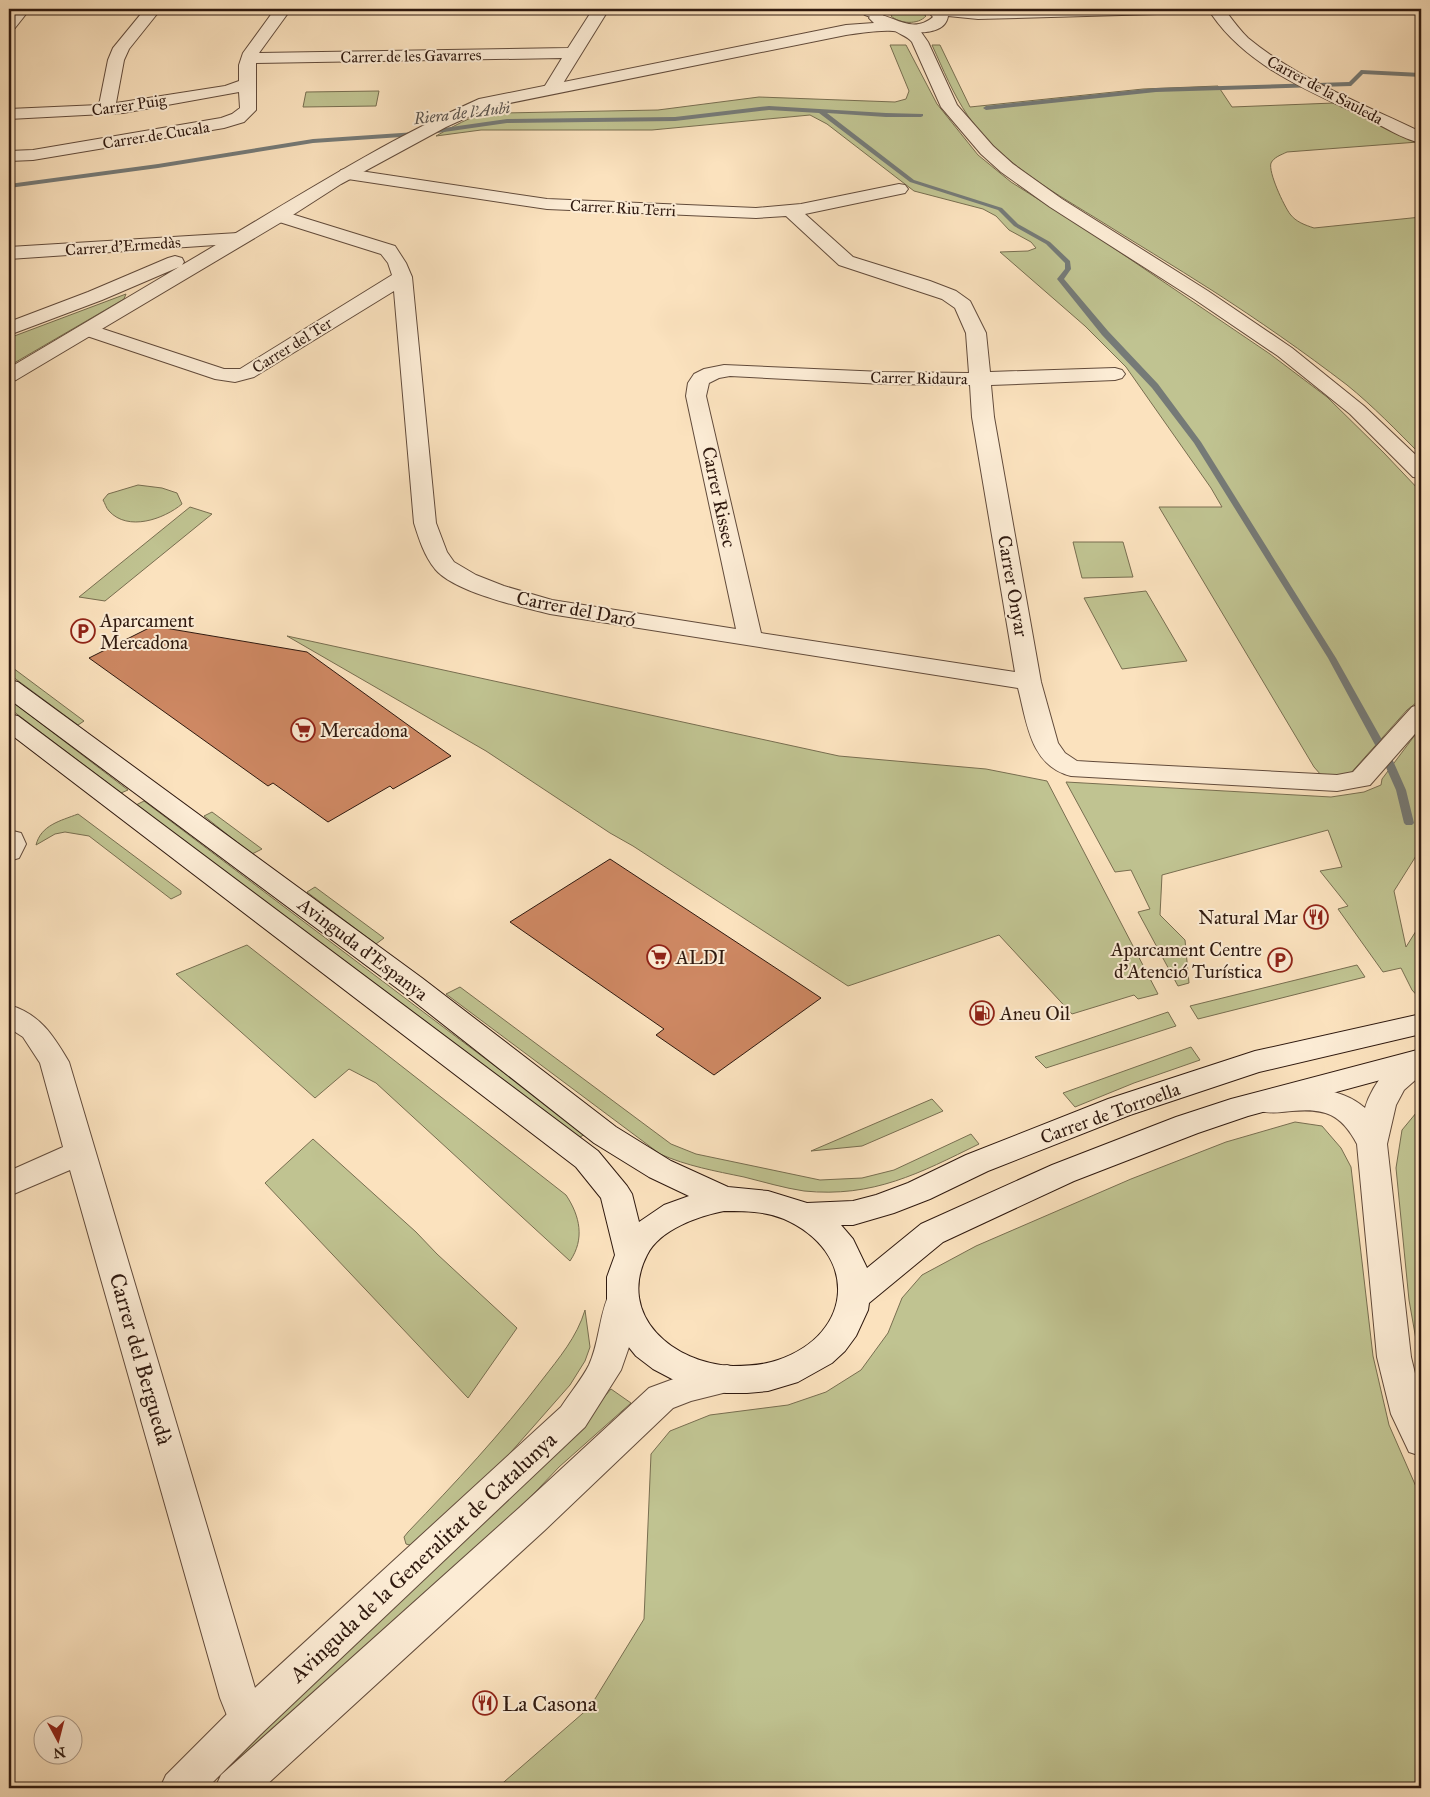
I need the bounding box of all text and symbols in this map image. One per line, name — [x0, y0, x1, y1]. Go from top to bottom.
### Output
street label: Carrer de les Gavarres — [340, 45, 482, 67]
street label: Carrer de la Sauleda — [1264, 51, 1386, 129]
street label: Carrer Puig — [90, 90, 168, 121]
water label: Riera de l'Aubi — [412, 98, 512, 128]
street label: Carrer de Cucala — [101, 117, 211, 153]
street label: Carrer Riu Terri — [570, 196, 677, 220]
street label: Carrer d'Ermedàs — [65, 232, 182, 260]
street label: Carrer del Ter — [249, 313, 335, 377]
street label: Carrer Ridaura — [870, 368, 968, 388]
street label: Carrer Rissec — [697, 444, 741, 550]
street label: Carrer Onyar — [993, 533, 1033, 639]
street label: Carrer del Daró — [515, 586, 638, 632]
place label: Aparcament Mercadona — [99, 609, 194, 654]
parking icon: Aparcament Mercadona — [70, 618, 96, 644]
supermarket icon: Mercadona — [290, 717, 316, 743]
place label: Mercadona — [320, 719, 409, 742]
street label: Avinguda d'Espanya — [292, 892, 433, 1007]
restaurant icon: Natural Mar — [1303, 904, 1329, 930]
place label: Natural Mar — [1198, 906, 1299, 929]
place label: Aparcament Centre d'Atenció Turística — [1110, 938, 1263, 983]
supermarket icon: ALDI — [646, 944, 672, 970]
place label: ALDI — [675, 946, 726, 969]
parking icon: Aparcament Centre d'Atenció Turística — [1267, 947, 1293, 973]
fuel station icon: Aneu Oil — [969, 1000, 995, 1026]
place label: Aneu Oil — [999, 1002, 1071, 1025]
street label: Carrer de Torroella — [1037, 1077, 1184, 1149]
street label: Carrer del Berguedà — [104, 1270, 179, 1449]
street label: Avinguda de la Generalitat de Catalunya — [283, 1426, 563, 1689]
restaurant icon: La Casona — [472, 1690, 498, 1716]
place label: La Casona — [502, 1690, 598, 1717]
north arrow — [32, 1714, 82, 1764]
text: N — [52, 1743, 66, 1762]

